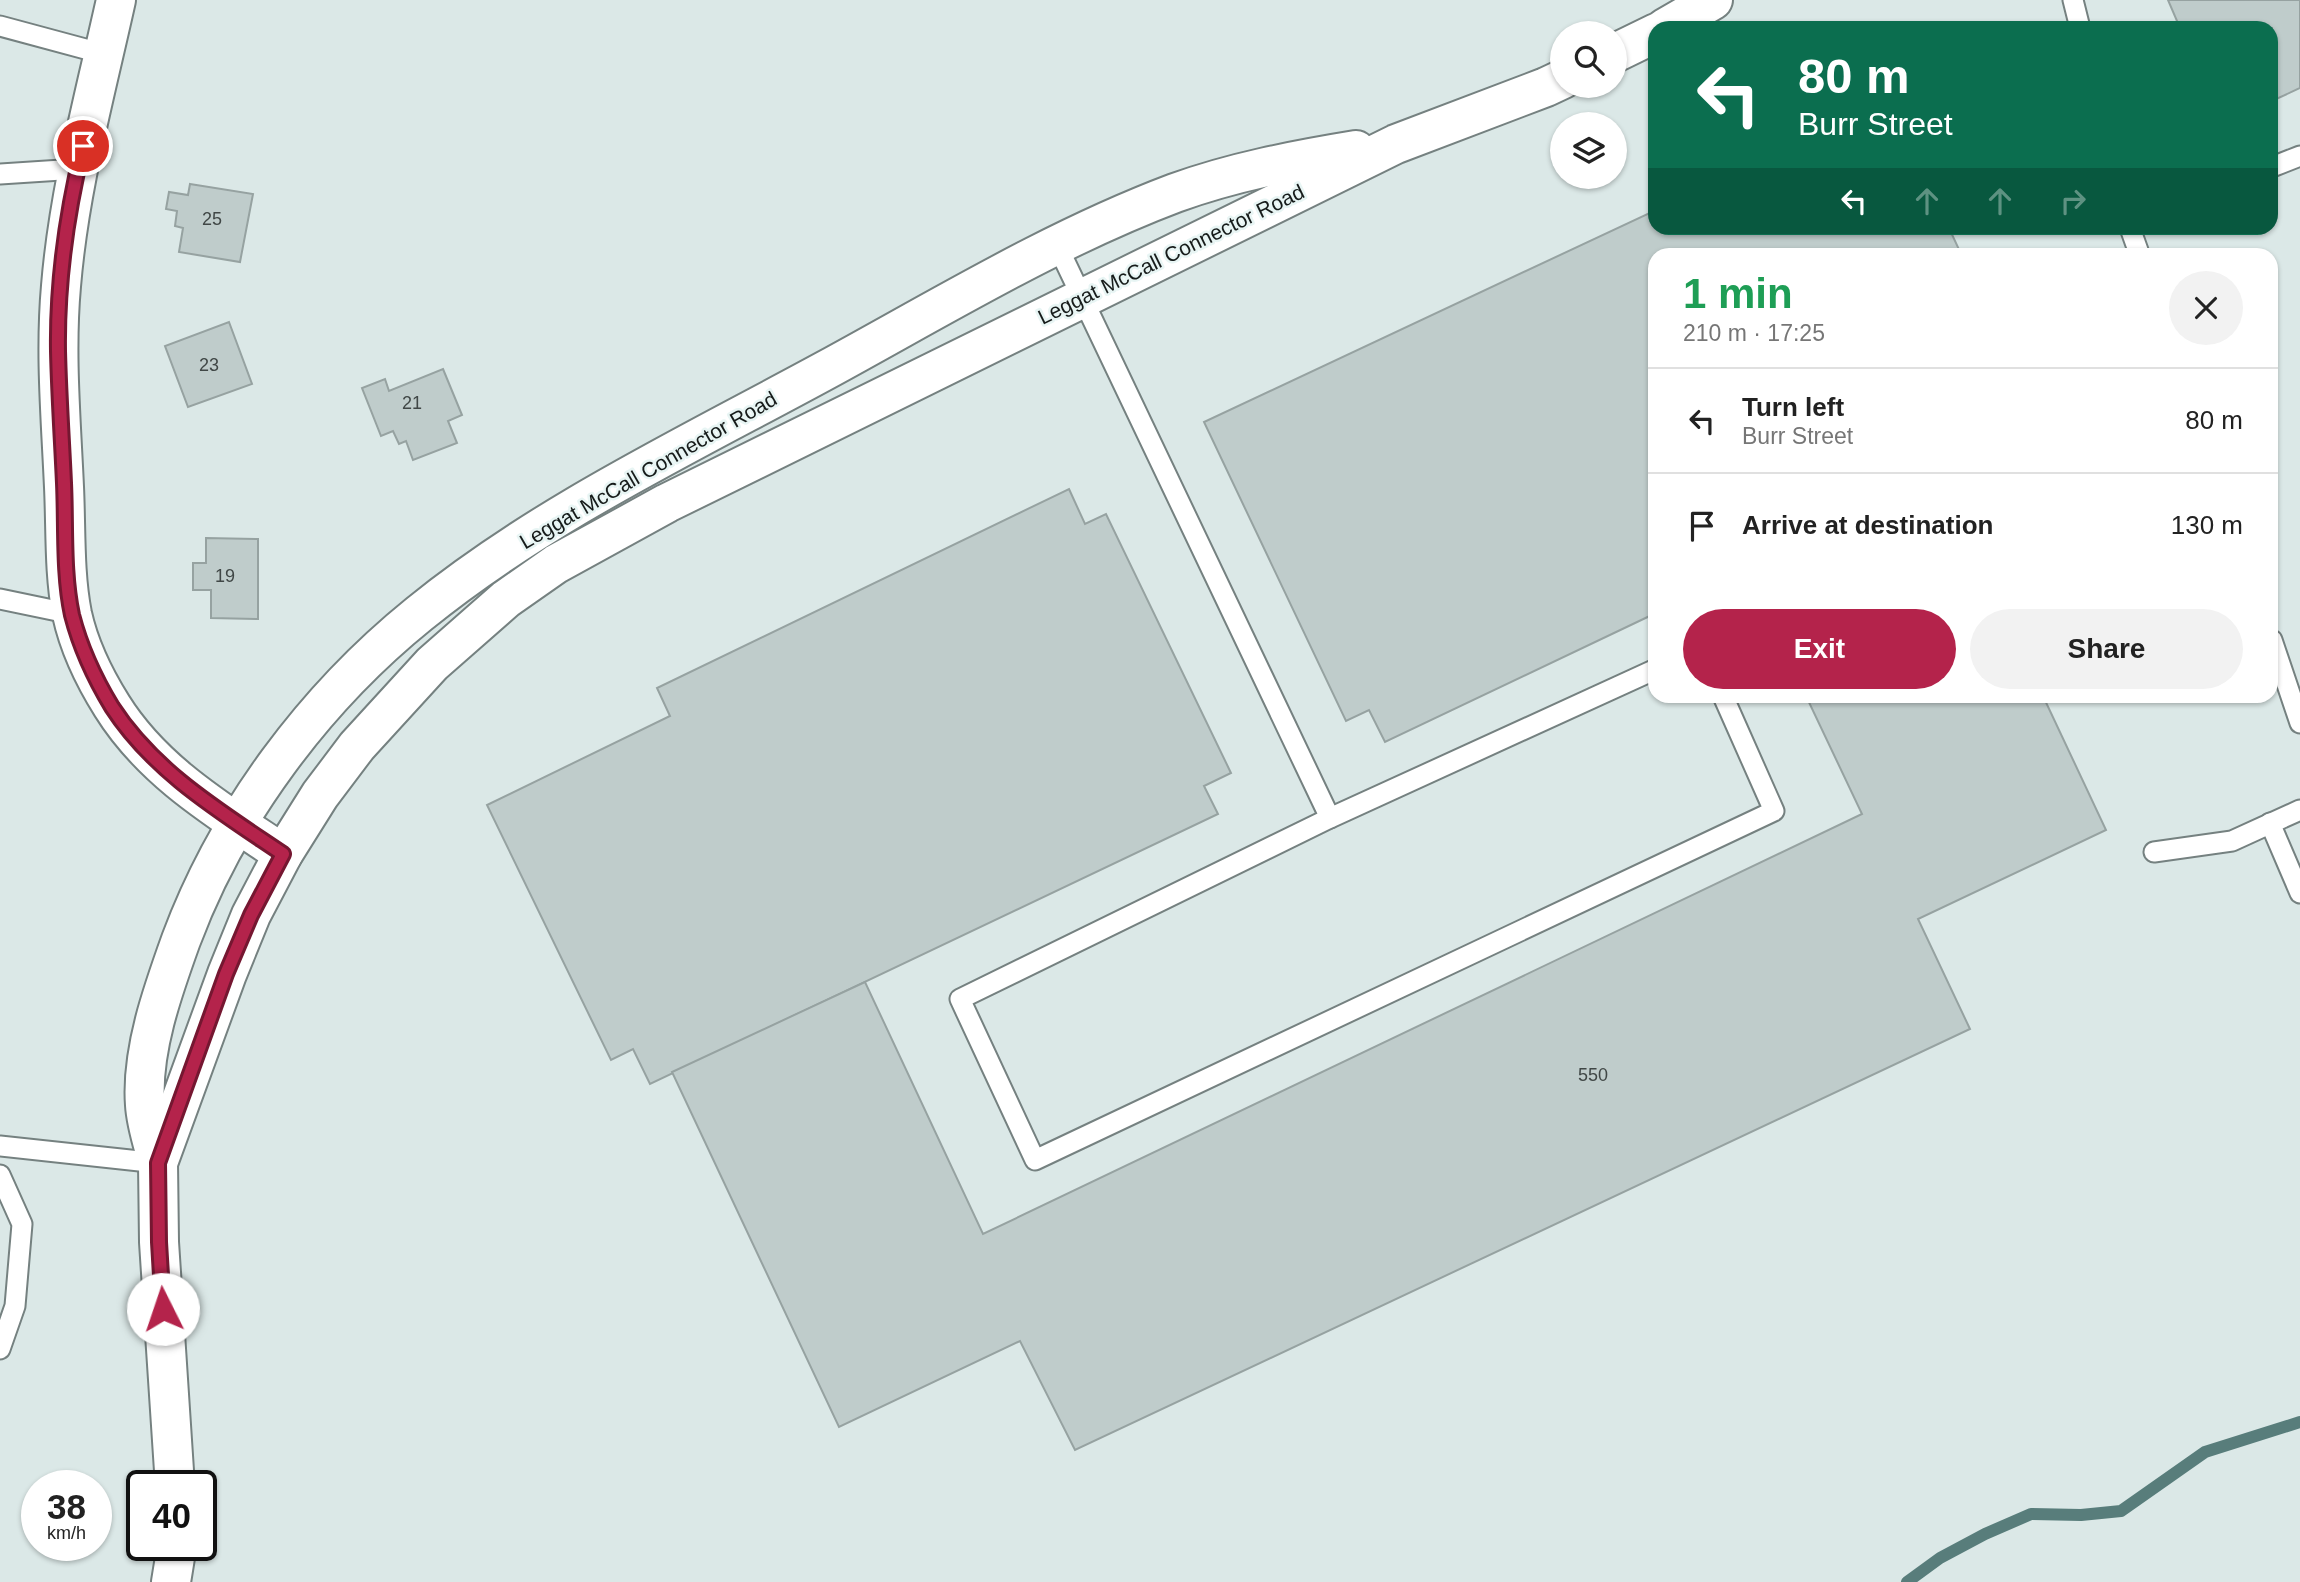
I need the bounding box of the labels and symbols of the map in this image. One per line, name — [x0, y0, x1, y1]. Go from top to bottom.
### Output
pin — [53, 116, 113, 176]
street label: Leggat McCall Connector Road — [1034, 179, 1308, 329]
house number: 25 — [202, 209, 222, 229]
house number: 23 — [199, 355, 219, 375]
street label: Leggat McCall Connector Road — [515, 387, 781, 553]
house number: 21 — [402, 393, 422, 413]
house number: 19 — [215, 566, 235, 586]
house number: 550 — [1578, 1065, 1608, 1085]
position arrow — [126, 1272, 200, 1346]
speed limit sign: 40 — [126, 1470, 217, 1561]

